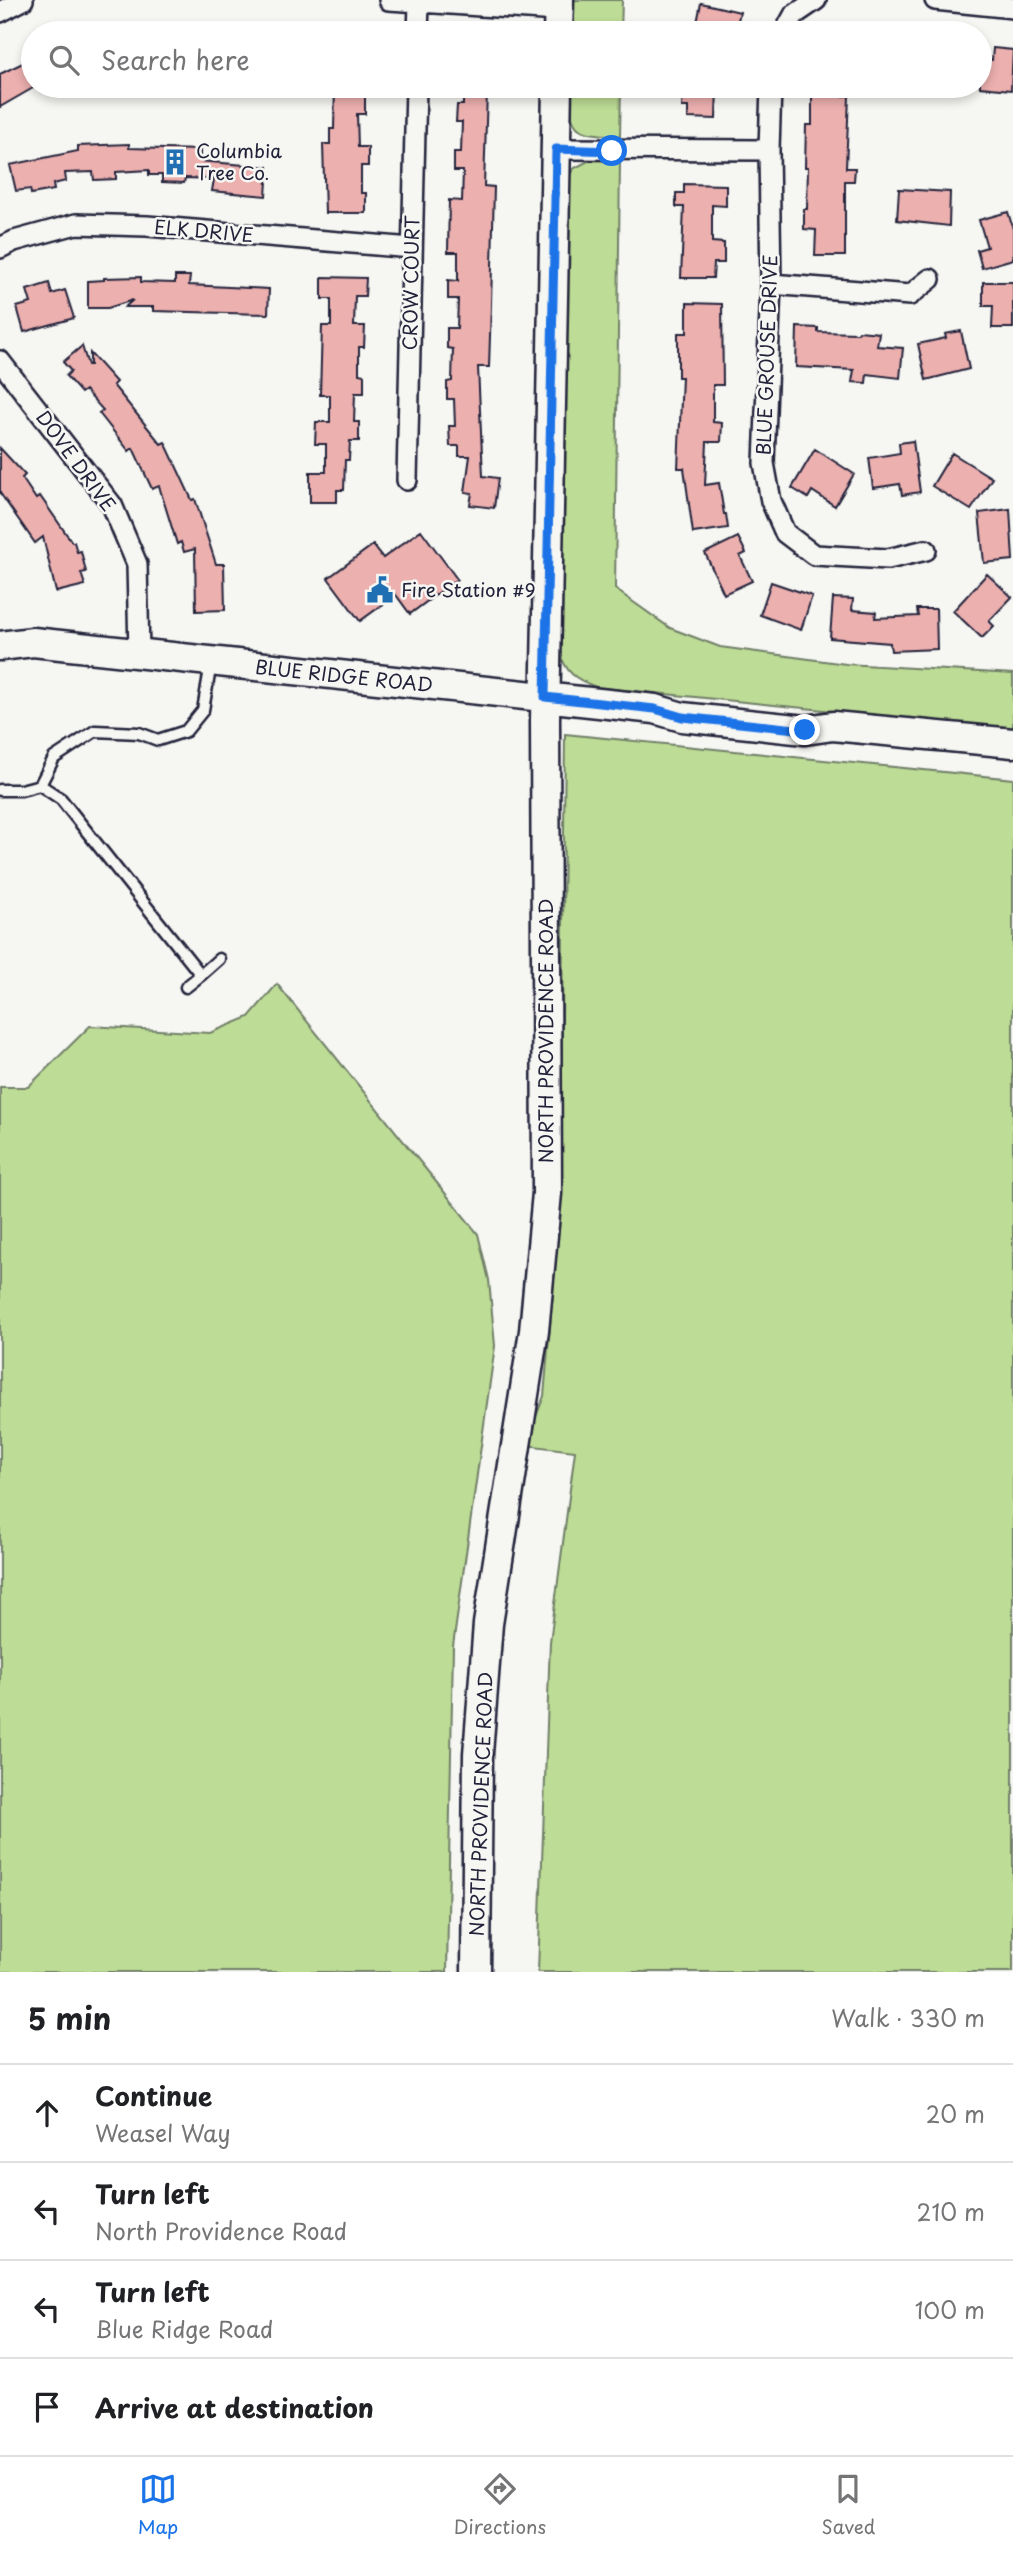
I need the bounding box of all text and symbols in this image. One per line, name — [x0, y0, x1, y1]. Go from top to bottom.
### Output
search box — [21, 21, 992, 98]
text: Search here — [101, 40, 250, 79]
icon: search — [45, 41, 83, 79]
route start — [596, 135, 627, 166]
place label: Columbia Tree Co. — [196, 136, 282, 186]
building icon: Columbia Tree Co. — [160, 147, 190, 177]
street label: ELK DRIVE — [153, 212, 255, 248]
street label: CROW COURT — [395, 215, 425, 351]
street label: BLUE GROUSE DRIVE — [749, 254, 783, 456]
street label: DOVE DRIVE — [31, 404, 123, 517]
public building icon: Fire Station #9 — [365, 575, 395, 605]
place label: Fire Station #9 — [401, 575, 536, 603]
street label: BLUE RIDGE ROAD — [254, 652, 434, 698]
route end — [789, 714, 820, 745]
street label: NORTH PROVIDENCE ROAD — [531, 899, 559, 1163]
street label: NORTH PROVIDENCE ROAD — [461, 1671, 499, 1937]
text: 5 min — [28, 1995, 111, 2040]
text: Walk · 330 m — [831, 2000, 985, 2035]
text: Continue — [95, 2076, 212, 2115]
icon: ahead — [28, 2094, 66, 2132]
text: 20 m — [926, 2096, 985, 2131]
text: Weasel Way — [95, 2115, 231, 2150]
text: Turn left — [95, 2174, 210, 2213]
icon: left — [28, 2192, 66, 2230]
text: 210 m — [917, 2194, 985, 2229]
text: North Providence Road — [95, 2213, 347, 2248]
text: Turn left — [95, 2272, 210, 2311]
icon: left — [28, 2290, 66, 2328]
text: 100 m — [915, 2292, 985, 2327]
text: Blue Ridge Road — [95, 2311, 274, 2346]
icon: arrive — [28, 2388, 66, 2426]
text: Arrive at destination — [95, 2388, 374, 2427]
tab: Map — [138, 2470, 178, 2540]
tab: Directions — [454, 2470, 546, 2540]
tab: Saved — [821, 2470, 875, 2540]

